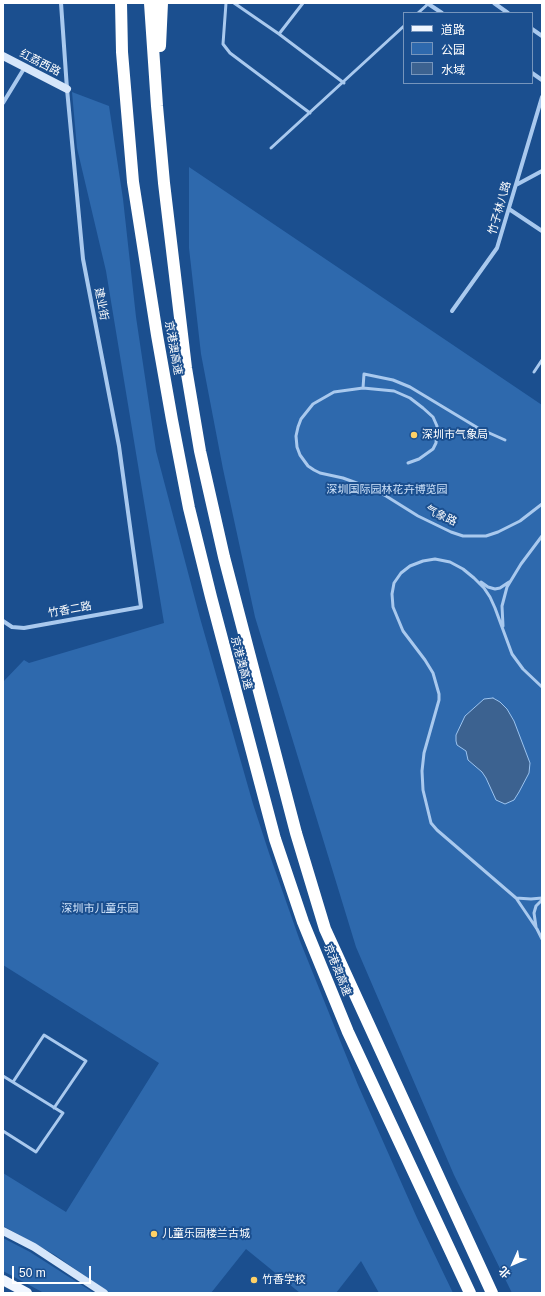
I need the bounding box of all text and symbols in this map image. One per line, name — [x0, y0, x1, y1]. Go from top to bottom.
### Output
legend — [403, 12, 533, 84]
text: 道路 — [441, 23, 465, 37]
text: 公园 — [441, 43, 465, 57]
street label: 红荔西路 — [17, 47, 63, 79]
text: 水域 — [441, 63, 465, 77]
street label: 竹子林八路 — [486, 180, 514, 236]
street label: 建业街 — [91, 287, 111, 321]
street label: 京港澳高速 — [162, 320, 184, 376]
place label: 深圳市气象局 — [422, 428, 488, 442]
marker: 深圳市气象局 — [409, 430, 419, 440]
park label: 深圳国际园林花卉博览园 — [327, 483, 447, 497]
street label: 气象路 — [423, 503, 459, 529]
street label: 竹香二路 — [47, 600, 93, 620]
street label: 京港澳高速 — [228, 635, 254, 691]
park label: 深圳市儿童乐园 — [62, 902, 138, 916]
street label: 京港澳高速 — [321, 942, 353, 998]
place label: 儿童乐园楼兰古城 — [162, 1227, 250, 1241]
marker: 儿童乐园楼兰古城 — [149, 1229, 159, 1239]
north arrow — [493, 1244, 533, 1284]
scale bar — [14, 1258, 93, 1284]
text: 北 — [496, 1264, 513, 1281]
text: 50 m — [19, 1266, 46, 1280]
place label: 竹香学校 — [262, 1273, 306, 1287]
marker: 竹香学校 — [249, 1275, 259, 1285]

